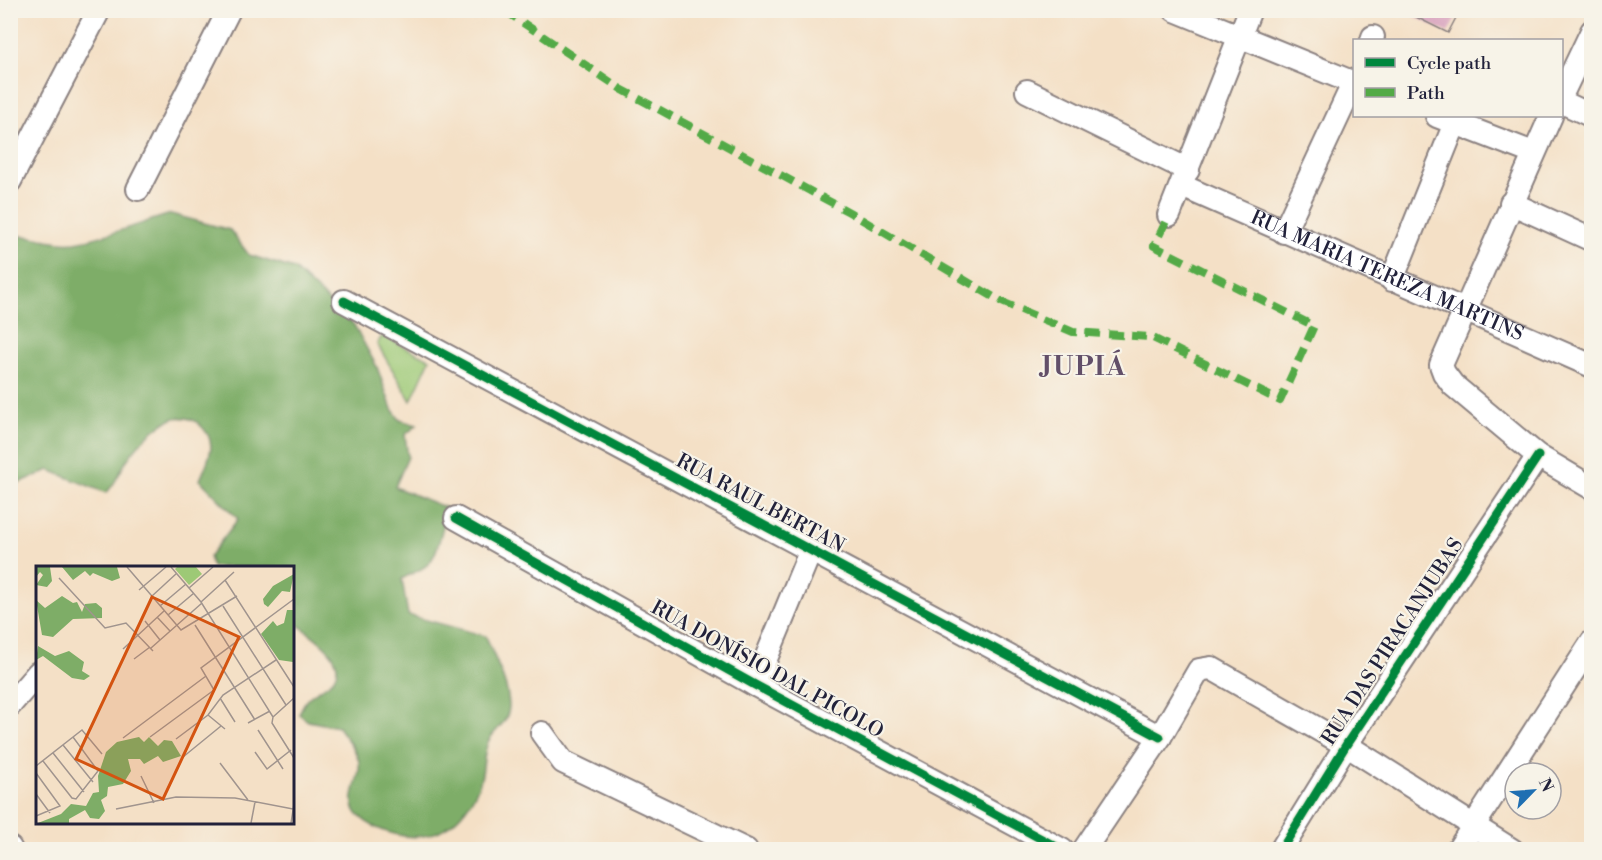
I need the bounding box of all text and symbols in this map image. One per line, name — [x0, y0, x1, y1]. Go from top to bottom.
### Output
legend — [1353, 39, 1563, 117]
text: Cycle path — [1407, 52, 1491, 75]
text: Path — [1407, 82, 1445, 105]
street label: RUA MARIA TEREZA MARTINS — [1247, 205, 1528, 347]
district label: JUPIÁ — [1039, 349, 1126, 383]
street label: RUA RAUL BERTAN — [671, 449, 849, 559]
street label: RUA DAS PIRACANJUBAS — [1317, 534, 1469, 750]
inset map — [36, 566, 294, 824]
street label: RUA DONÍSIO DAL PICOLO — [646, 595, 888, 744]
north arrow — [1503, 761, 1563, 821]
text: N — [1534, 775, 1558, 795]

